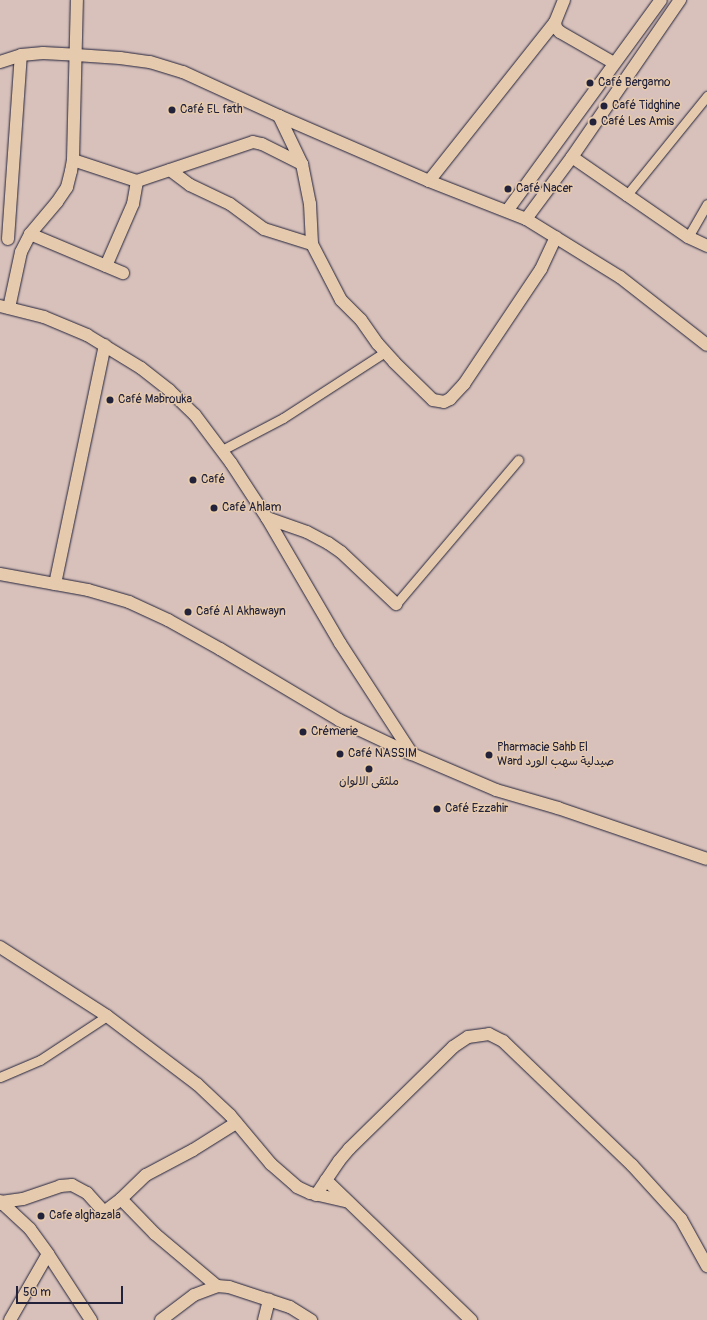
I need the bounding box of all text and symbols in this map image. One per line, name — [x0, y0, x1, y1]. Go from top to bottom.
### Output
place label: Café Bergamo — [598, 76, 671, 90]
marker: Café Bergamo — [585, 78, 595, 88]
place label: Café Tidghine — [612, 99, 680, 113]
marker: Café Tidghine — [599, 101, 609, 111]
place label: Café EL fath — [180, 103, 243, 117]
marker: Café EL fath — [167, 105, 177, 115]
place label: Café Les Amis — [601, 115, 674, 129]
marker: Café Les Amis — [588, 117, 598, 127]
place label: Café Nacer — [516, 182, 573, 196]
marker: Café Nacer — [503, 184, 513, 194]
place label: Café Mabrouka — [118, 393, 192, 407]
marker: Café Mabrouka — [105, 395, 115, 405]
place label: Café — [201, 473, 225, 487]
marker: Café — [188, 475, 198, 485]
place label: Café Ahlam — [222, 501, 281, 515]
marker: Café Ahlam — [209, 503, 219, 513]
place label: Café Al Akhawayn — [196, 605, 286, 619]
marker: Café Al Akhawayn — [183, 607, 193, 617]
place label: Crémerie — [311, 725, 358, 739]
marker: Crémerie — [298, 727, 308, 737]
place label: Pharmacie Sahb El Ward صيدلية سهب الورد — [497, 741, 614, 769]
place label: Café NASSIM — [348, 747, 417, 761]
marker: Café NASSIM — [335, 749, 345, 759]
marker: Pharmacie Sahb El Ward صيدلية سهب الورد — [484, 750, 494, 760]
marker: ملثقى الالوان — [364, 764, 374, 774]
place label: ملثقى الالوان — [339, 775, 399, 789]
place label: Café Ezzahir — [445, 802, 508, 816]
marker: Café Ezzahir — [432, 804, 442, 814]
place label: Cafe alghazala — [49, 1209, 121, 1223]
marker: Cafe alghazala — [36, 1211, 46, 1221]
scale bar — [18, 1278, 125, 1304]
text: 50 m — [23, 1285, 51, 1300]

